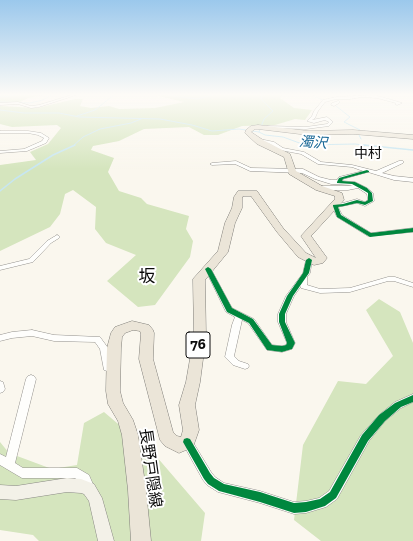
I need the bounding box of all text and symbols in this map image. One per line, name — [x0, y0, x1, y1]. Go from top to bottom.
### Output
water label: 濁沢 — [298, 134, 328, 152]
district label: 中村 — [354, 146, 382, 162]
district label: 坂 — [139, 267, 155, 287]
road number: 76 — [186, 332, 210, 358]
street label: 長野戸隠線 — [135, 427, 165, 509]

